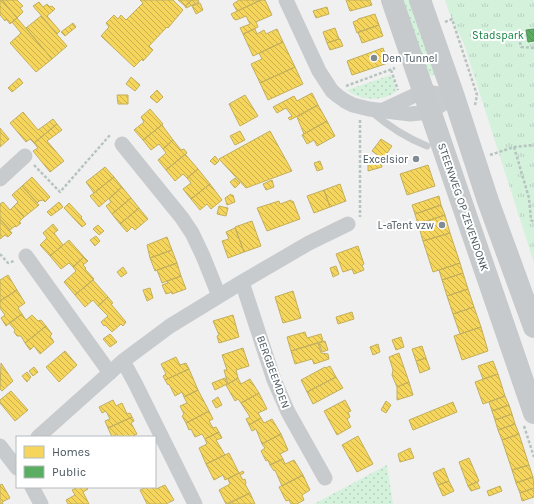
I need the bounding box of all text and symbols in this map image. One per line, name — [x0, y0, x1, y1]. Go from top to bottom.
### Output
park label: Stadspark — [472, 29, 524, 42]
place label: Den Tunnel — [382, 52, 438, 65]
marker: Den Tunnel — [369, 53, 379, 63]
street label: STEENWEG OP ZEVENDONK — [435, 141, 491, 273]
place label: Excelsior — [363, 153, 408, 166]
marker: Excelsior — [411, 154, 421, 164]
place label: L-aTent vzw — [378, 219, 434, 232]
marker: L-aTent vzw — [437, 220, 447, 230]
street label: BERGBEEMDEN — [254, 334, 292, 410]
legend — [16, 436, 156, 488]
text: Homes — [52, 445, 90, 459]
text: Public — [52, 465, 86, 479]

